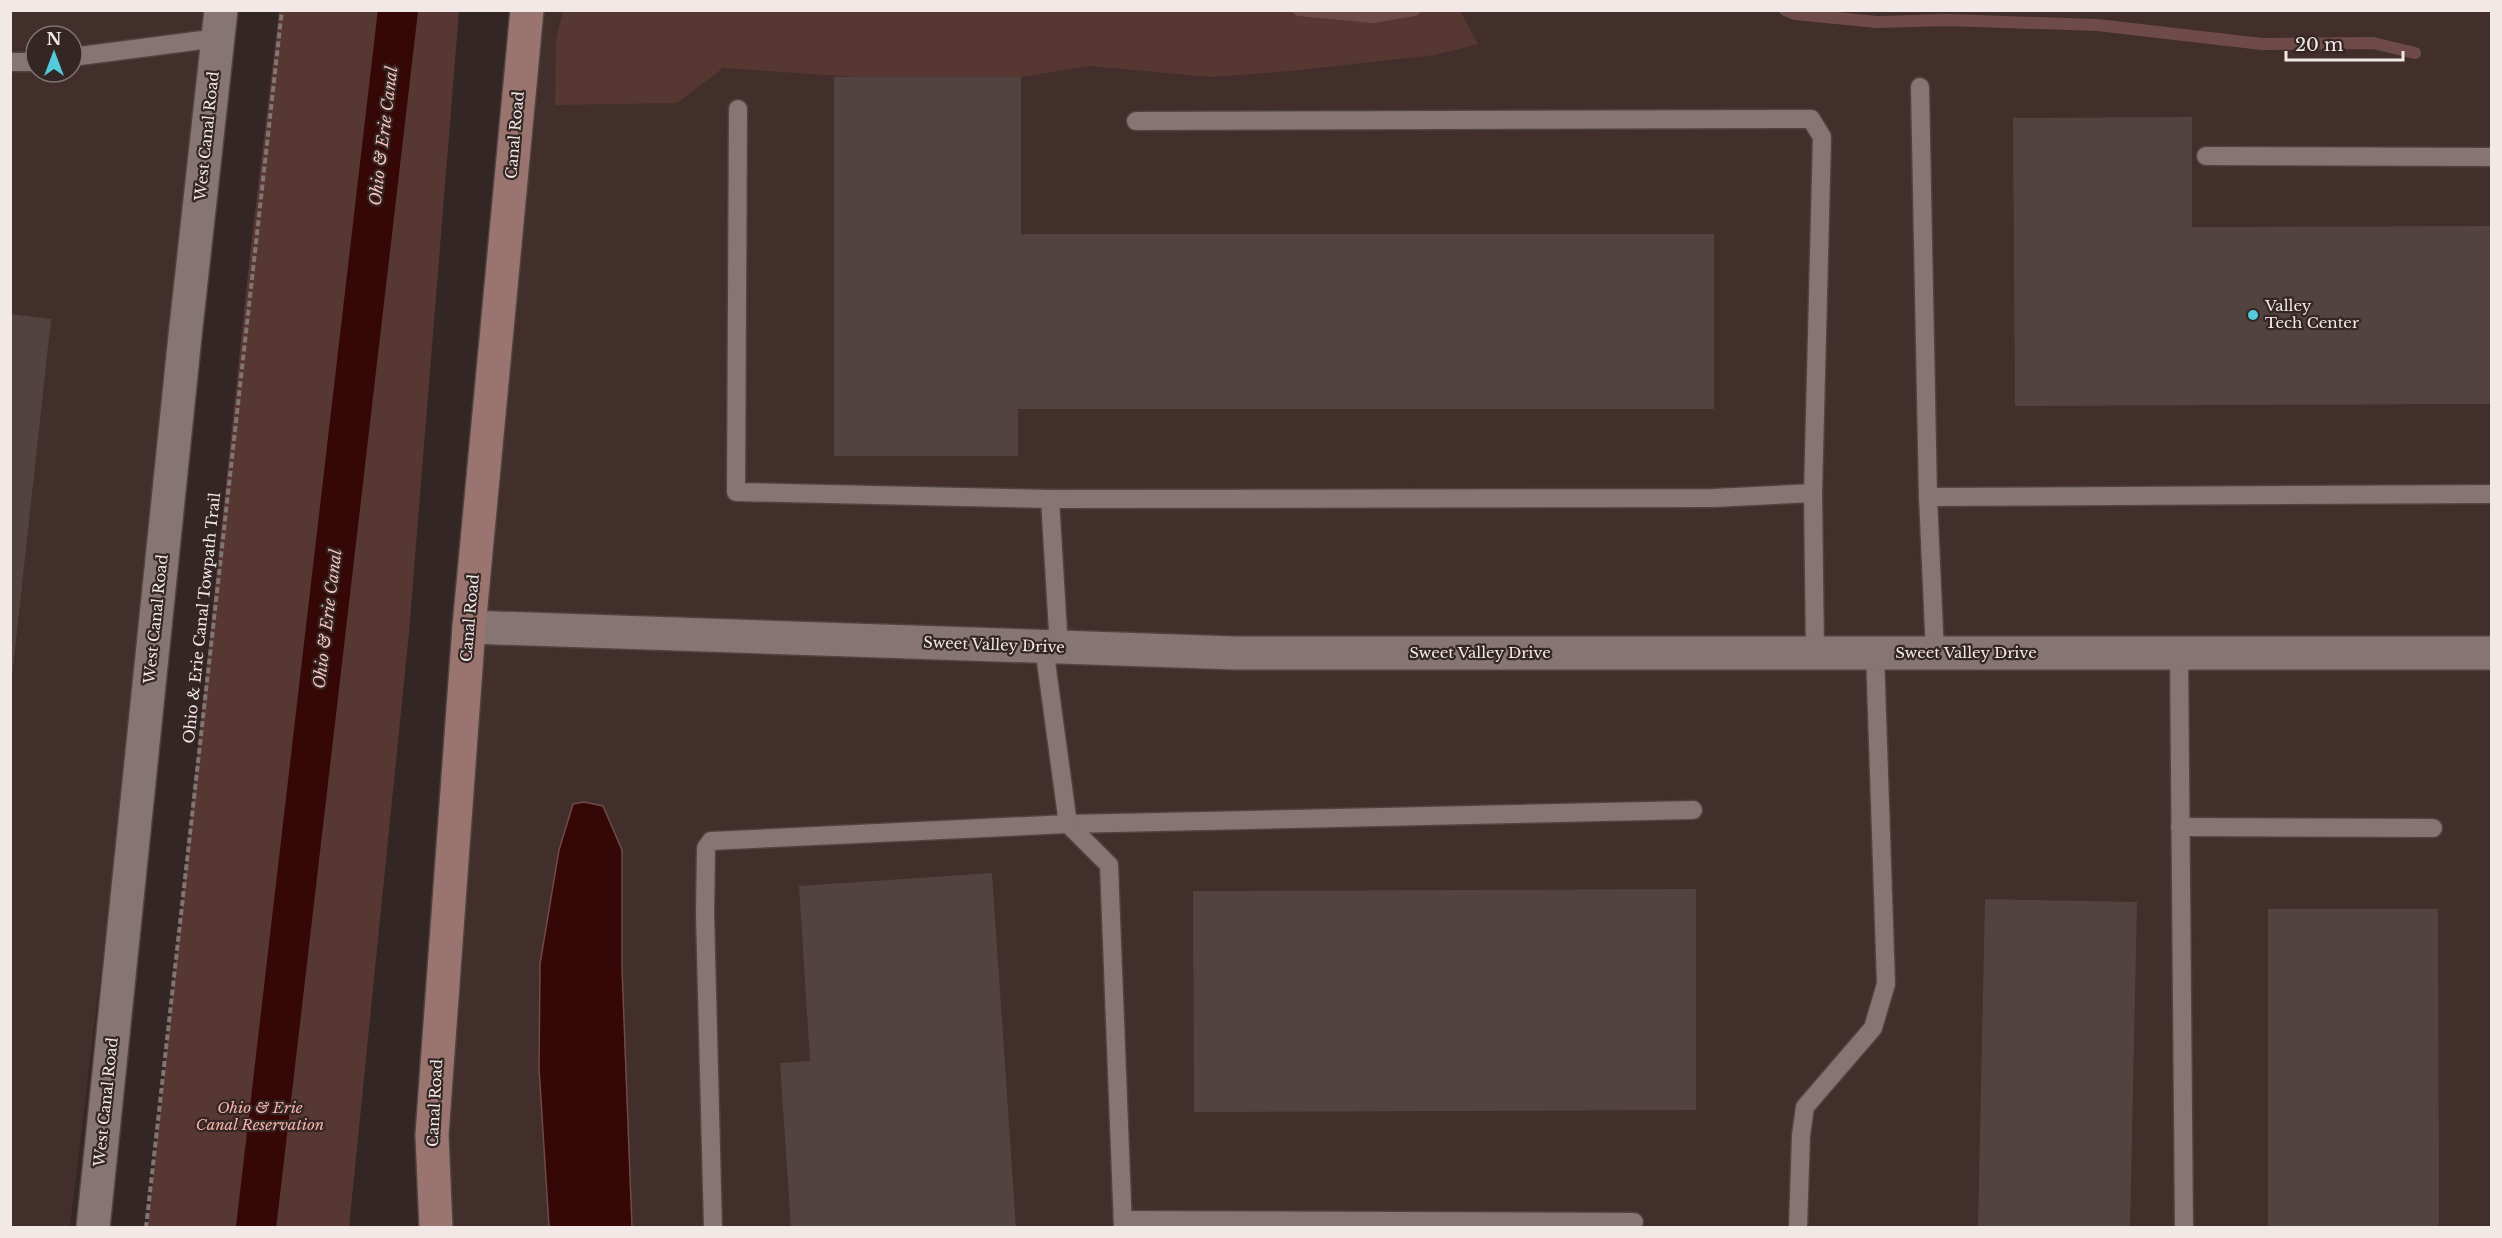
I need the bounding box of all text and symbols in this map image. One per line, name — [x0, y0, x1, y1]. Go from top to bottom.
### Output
north arrow — [24, 24, 84, 84]
scale bar — [2286, 24, 2403, 62]
text: N — [46, 29, 62, 49]
text: 20 m — [2295, 34, 2343, 56]
water label: Ohio & Erie Canal — [365, 64, 402, 207]
street label: West Canal Road — [190, 70, 223, 203]
street label: Canal Road — [501, 90, 528, 180]
place label: Valley Tech Center — [2264, 296, 2360, 332]
marker: Valley Tech Center — [2246, 308, 2260, 322]
street label: Ohio & Erie Canal Towpath Trail — [179, 491, 224, 744]
water label: Ohio & Erie Canal — [309, 547, 346, 690]
street label: West Canal Road — [139, 553, 172, 686]
street label: Canal Road — [456, 573, 483, 663]
street label: Sweet Valley Drive — [923, 633, 1065, 656]
street label: Sweet Valley Drive — [1409, 643, 1551, 662]
street label: Sweet Valley Drive — [1895, 643, 2037, 662]
street label: West Canal Road — [89, 1036, 122, 1169]
street label: Canal Road — [423, 1058, 446, 1147]
park label: Ohio & Erie Canal Reservation — [196, 1098, 324, 1134]

